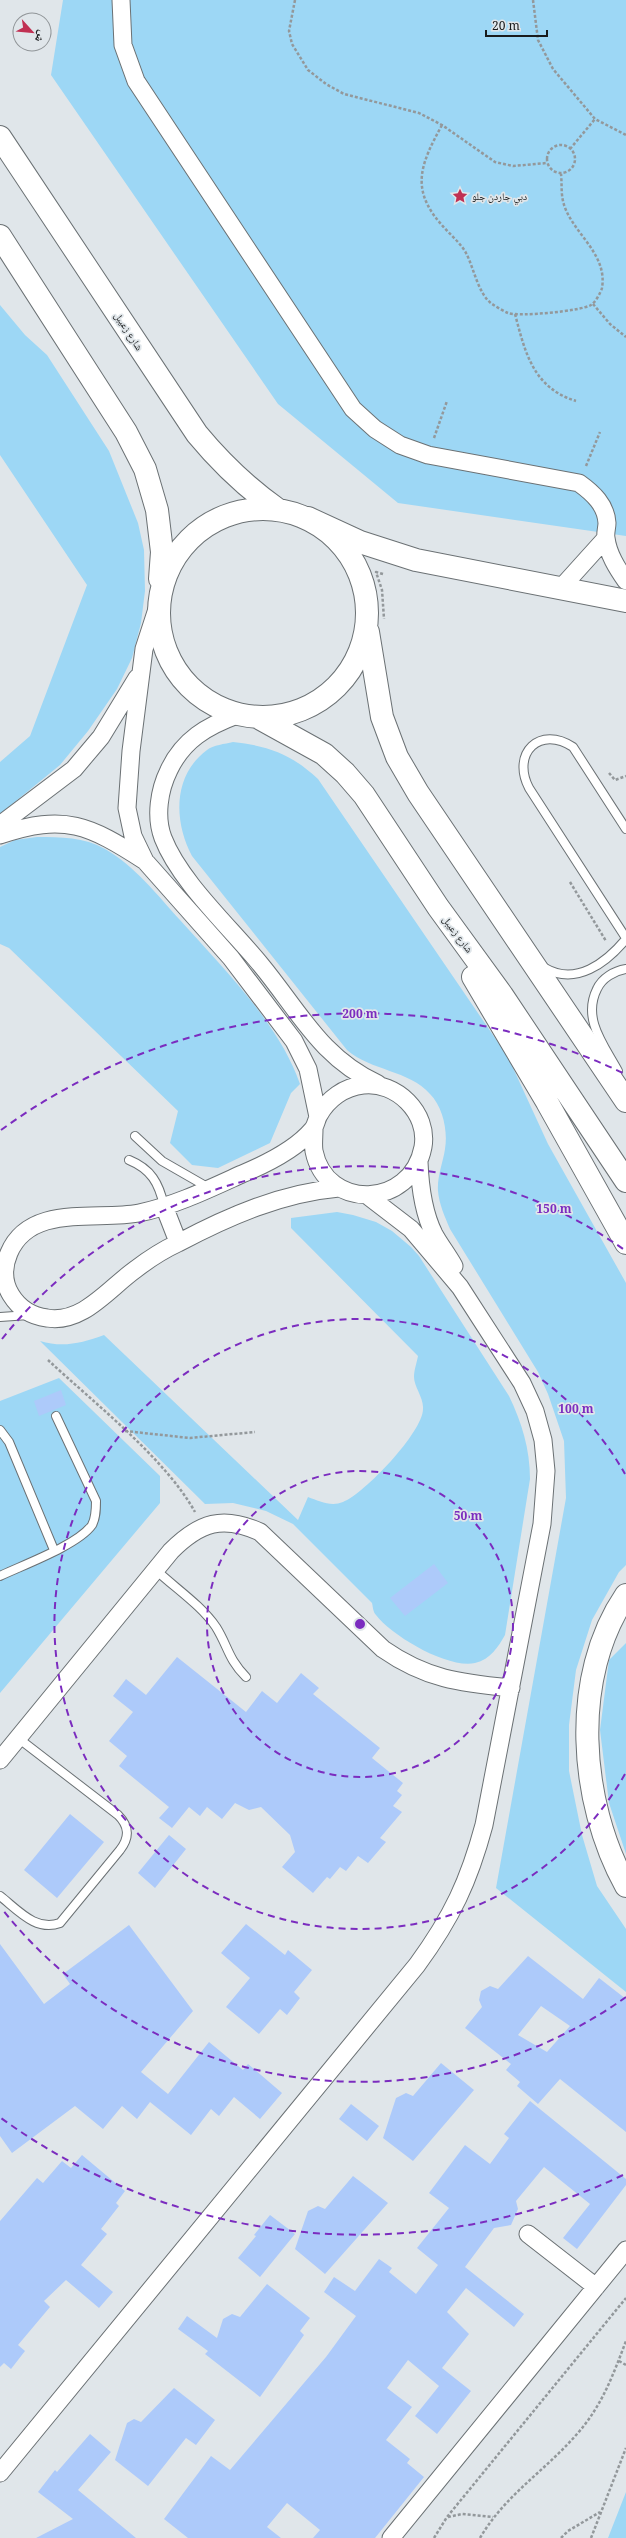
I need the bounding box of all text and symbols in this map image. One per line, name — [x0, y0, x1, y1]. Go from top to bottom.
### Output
north arrow — [12, 12, 52, 52]
scale bar — [486, 12, 547, 38]
text: 20 m — [492, 17, 520, 34]
text: ش — [31, 28, 51, 46]
place icon: دبي جاردن جلو — [451, 187, 469, 205]
place label: دبي جاردن جلو — [472, 189, 527, 205]
street label: شارع زعيبل — [111, 309, 147, 353]
street label: شارع زعيبل — [439, 913, 477, 956]
text: 200 m — [342, 1005, 378, 1022]
text: 150 m — [536, 1200, 572, 1217]
text: 100 m — [558, 1400, 594, 1417]
text: 50 m — [454, 1507, 482, 1524]
centre of rings — [353, 1617, 367, 1631]

